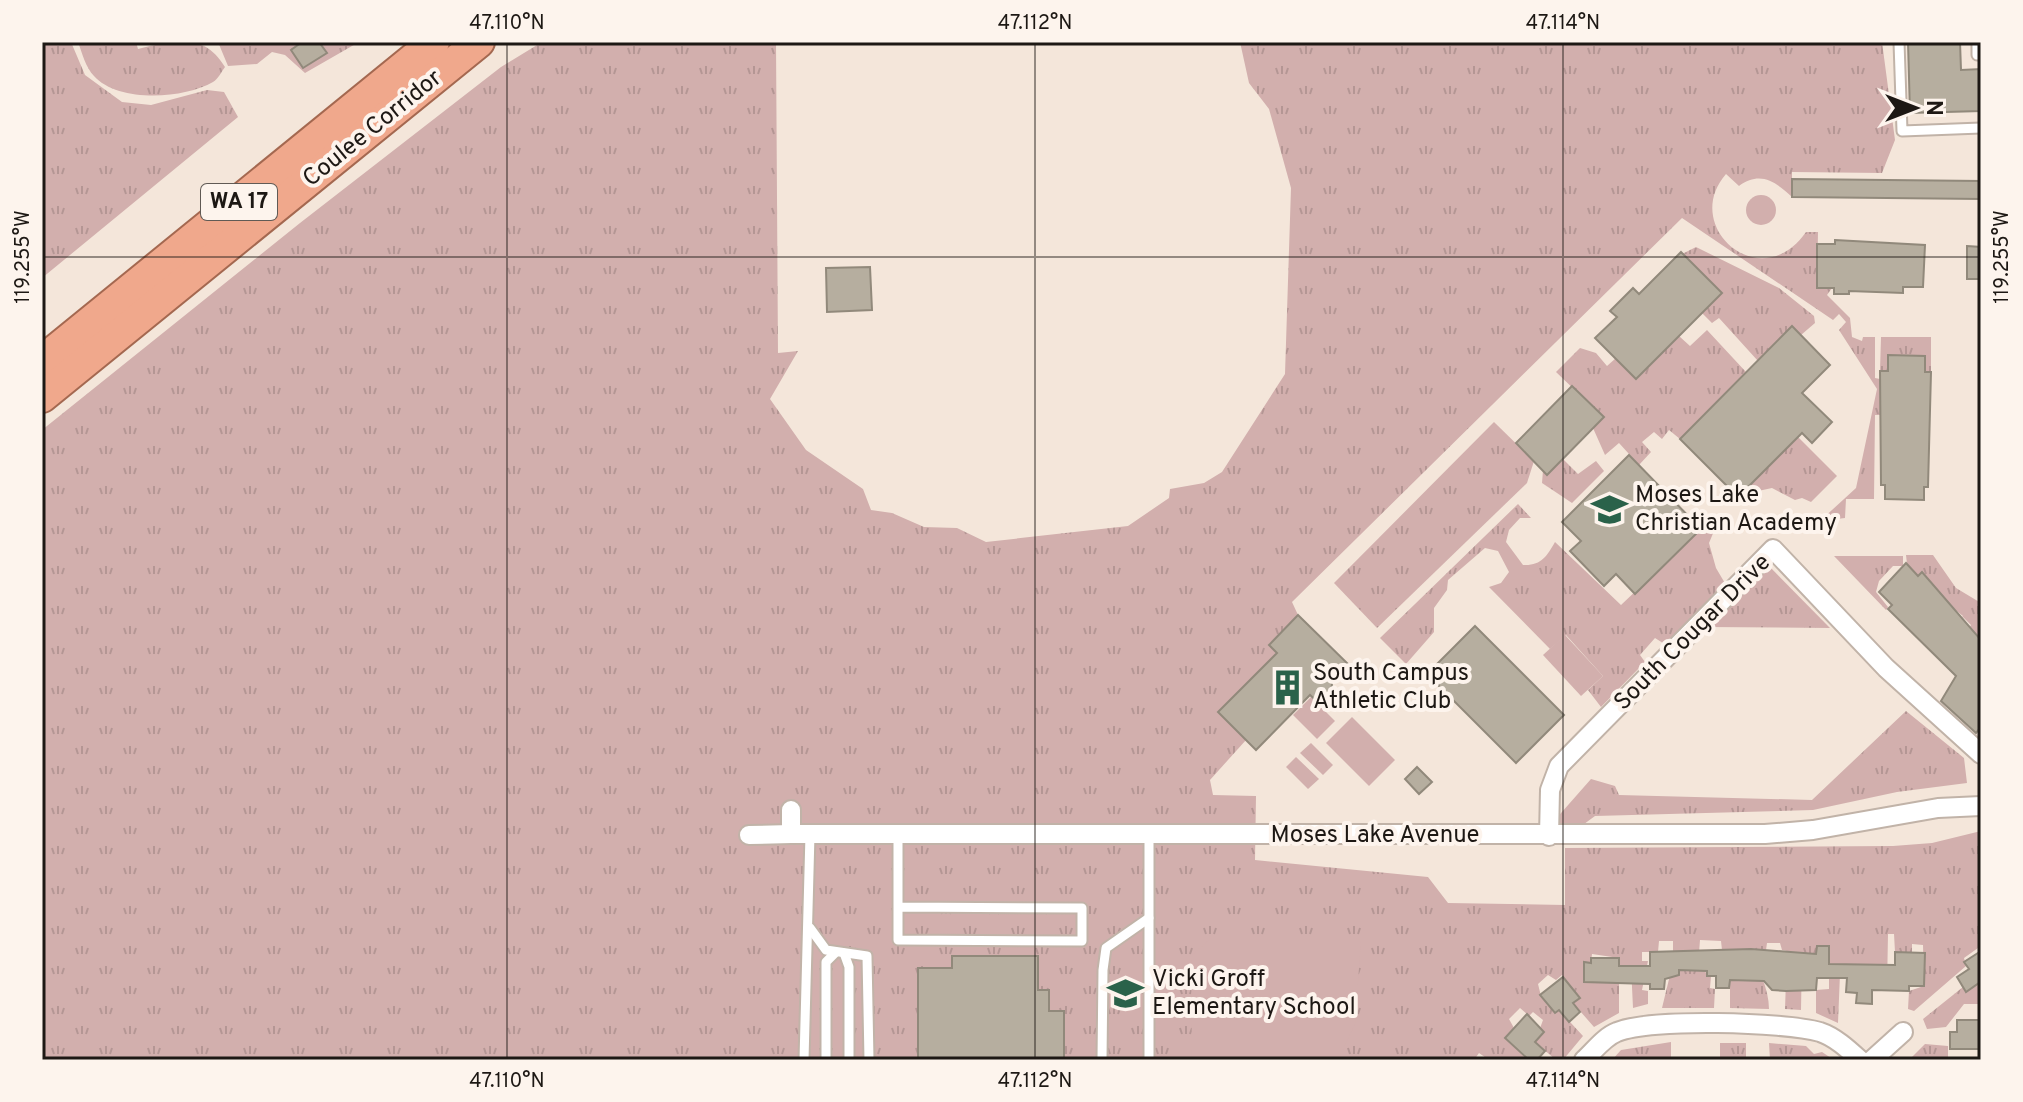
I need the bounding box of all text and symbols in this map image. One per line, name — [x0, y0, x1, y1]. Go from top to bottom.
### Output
text: 47.110°N — [469, 11, 545, 37]
text: 47.112°N — [998, 11, 1072, 37]
text: 47.114°N — [1526, 11, 1600, 37]
street label: Coulee Corridor — [297, 64, 449, 194]
north arrow — [1875, 68, 1955, 148]
text: N — [1919, 100, 1946, 116]
road number: WA 17 — [201, 184, 277, 220]
text: 119.255°W — [11, 210, 37, 304]
text: 119.255°W — [1990, 210, 2016, 304]
place label: Moses Lake Christian Academy — [1635, 481, 1837, 539]
school or university icon: Moses Lake Christian Academy — [1590, 491, 1628, 529]
street label: South Cougar Drive — [1608, 548, 1778, 718]
place label: South Campus Athletic Club — [1313, 659, 1469, 717]
building icon: South Campus Athletic Club — [1268, 669, 1306, 707]
street label: Moses Lake Avenue — [1271, 821, 1479, 851]
place label: Vicki Groff Elementary School — [1152, 965, 1356, 1023]
school or university icon: Vicki Groff Elementary School — [1107, 975, 1145, 1013]
text: 47.110°N — [469, 1069, 545, 1095]
text: 47.112°N — [998, 1069, 1072, 1095]
text: 47.114°N — [1526, 1069, 1600, 1095]

